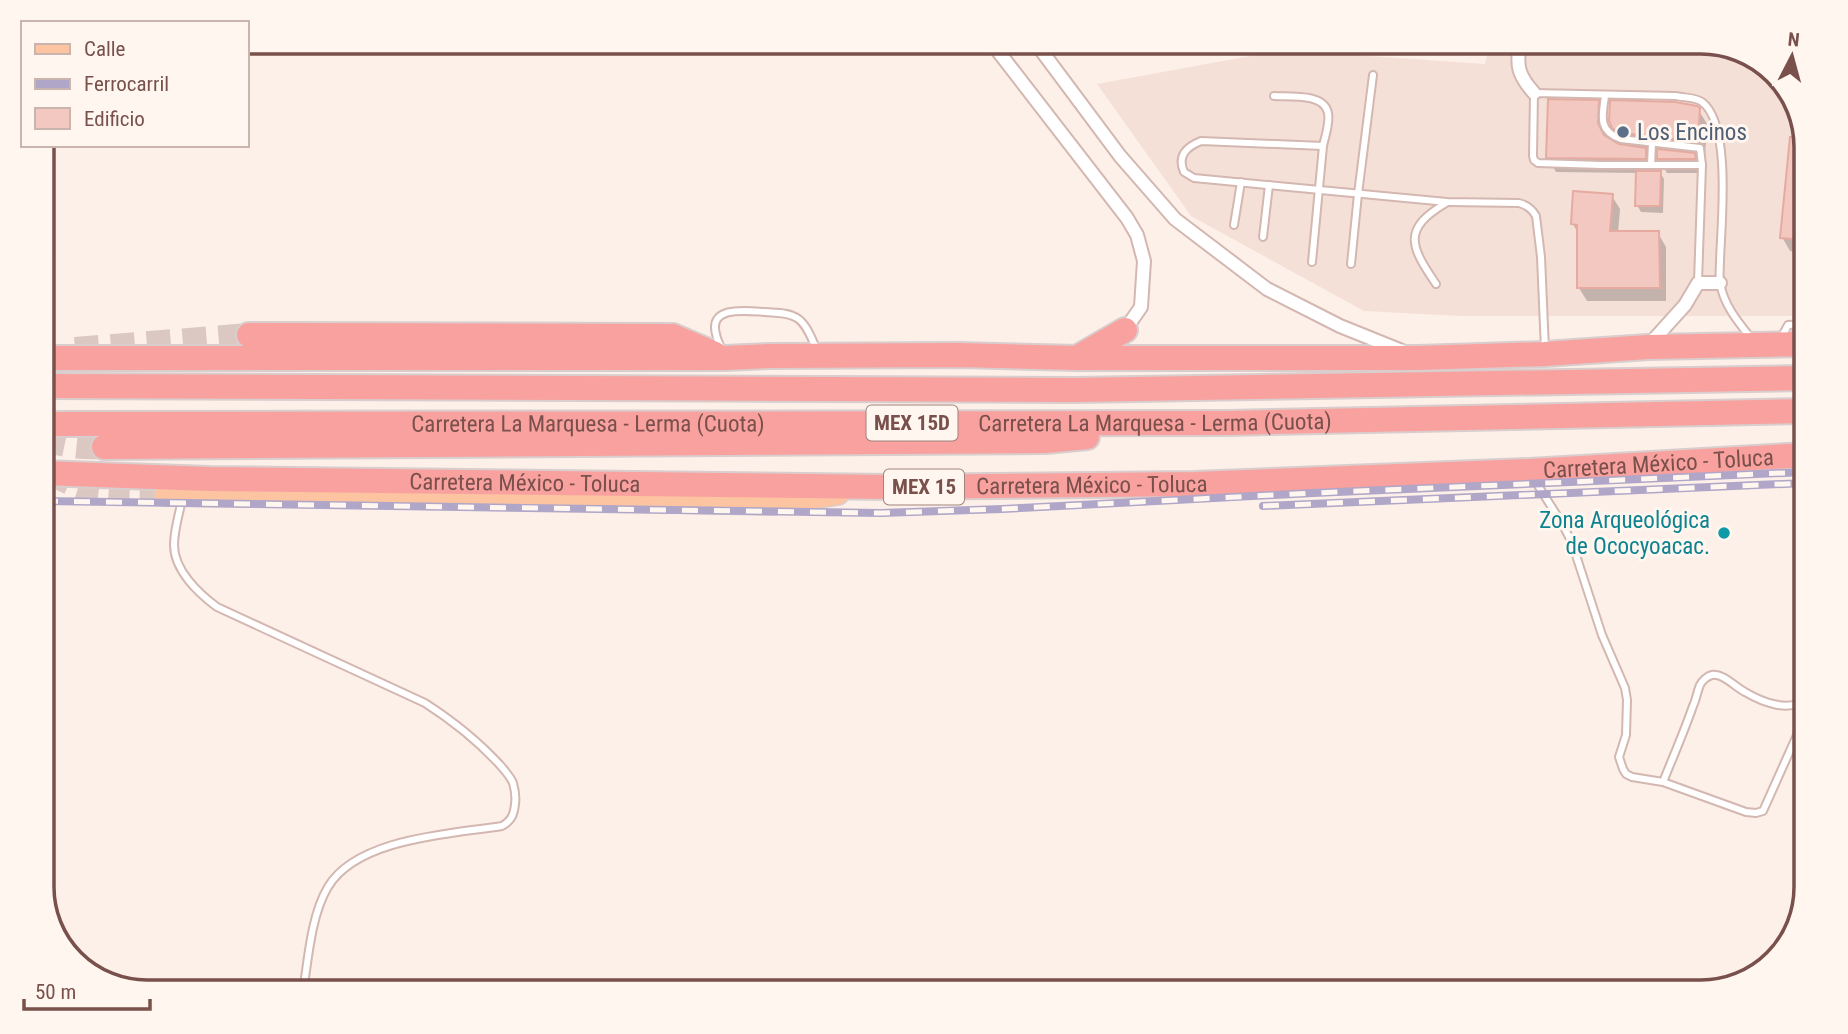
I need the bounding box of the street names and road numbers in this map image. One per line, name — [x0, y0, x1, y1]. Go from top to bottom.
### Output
road number: MEX 15D — [866, 406, 958, 440]
street label: Carretera La Marquesa - Lerma (Cuota) — [978, 407, 1332, 437]
street label: Carretera La Marquesa - Lerma (Cuota) — [411, 410, 765, 437]
street label: Carretera México - Toluca — [1542, 443, 1775, 484]
street label: Carretera México - Toluca — [409, 468, 641, 498]
road number: MEX 15 — [884, 470, 964, 504]
street label: Carretera México - Toluca — [976, 470, 1208, 500]

